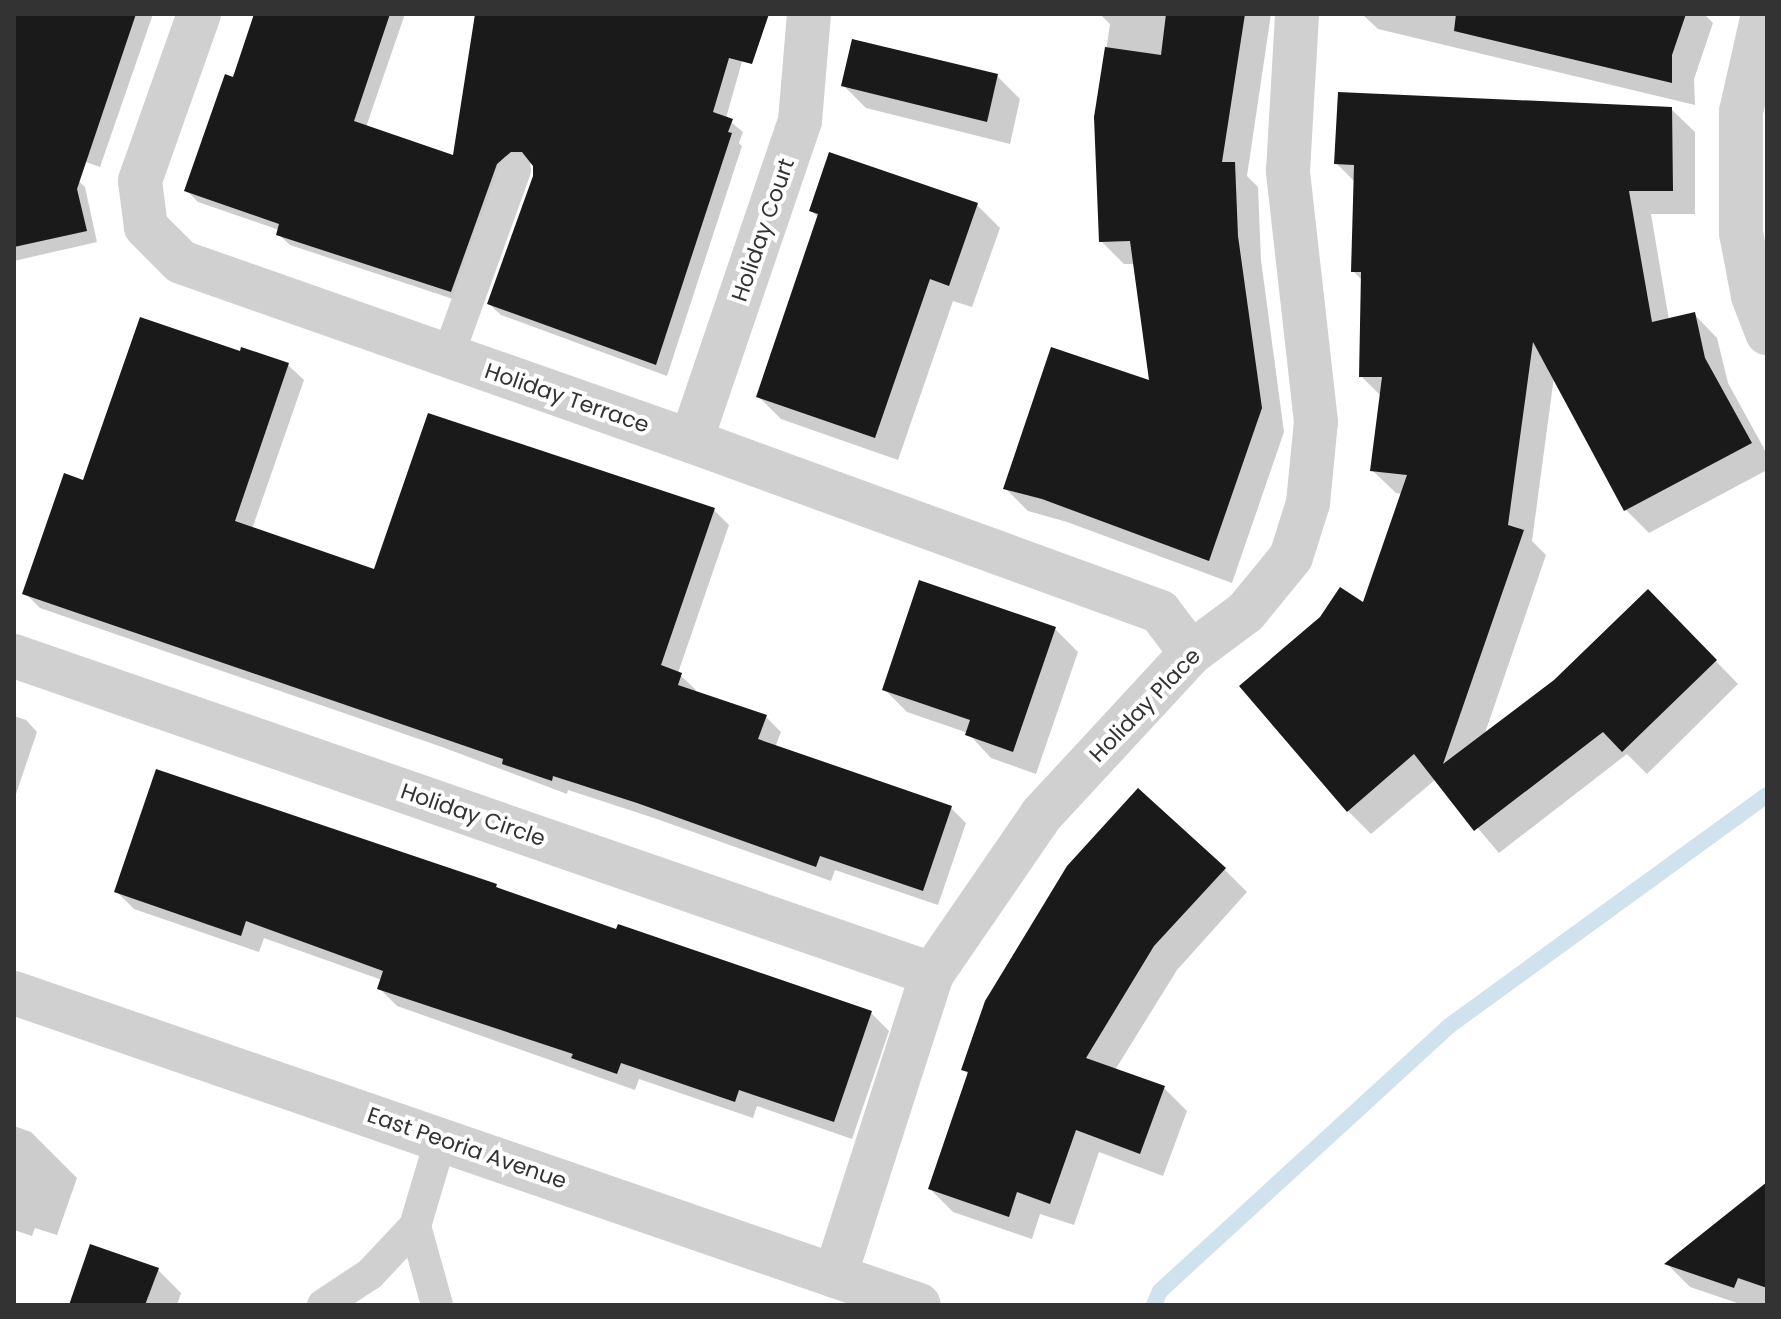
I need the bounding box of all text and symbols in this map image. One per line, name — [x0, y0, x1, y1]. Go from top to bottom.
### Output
street label: Holiday Court — [726, 155, 800, 305]
street label: Holiday Terrace — [481, 358, 653, 438]
street label: Holiday Place — [1084, 643, 1206, 767]
street label: Holiday Circle — [397, 778, 549, 852]
street label: East Peoria Avenue — [364, 1102, 570, 1194]

